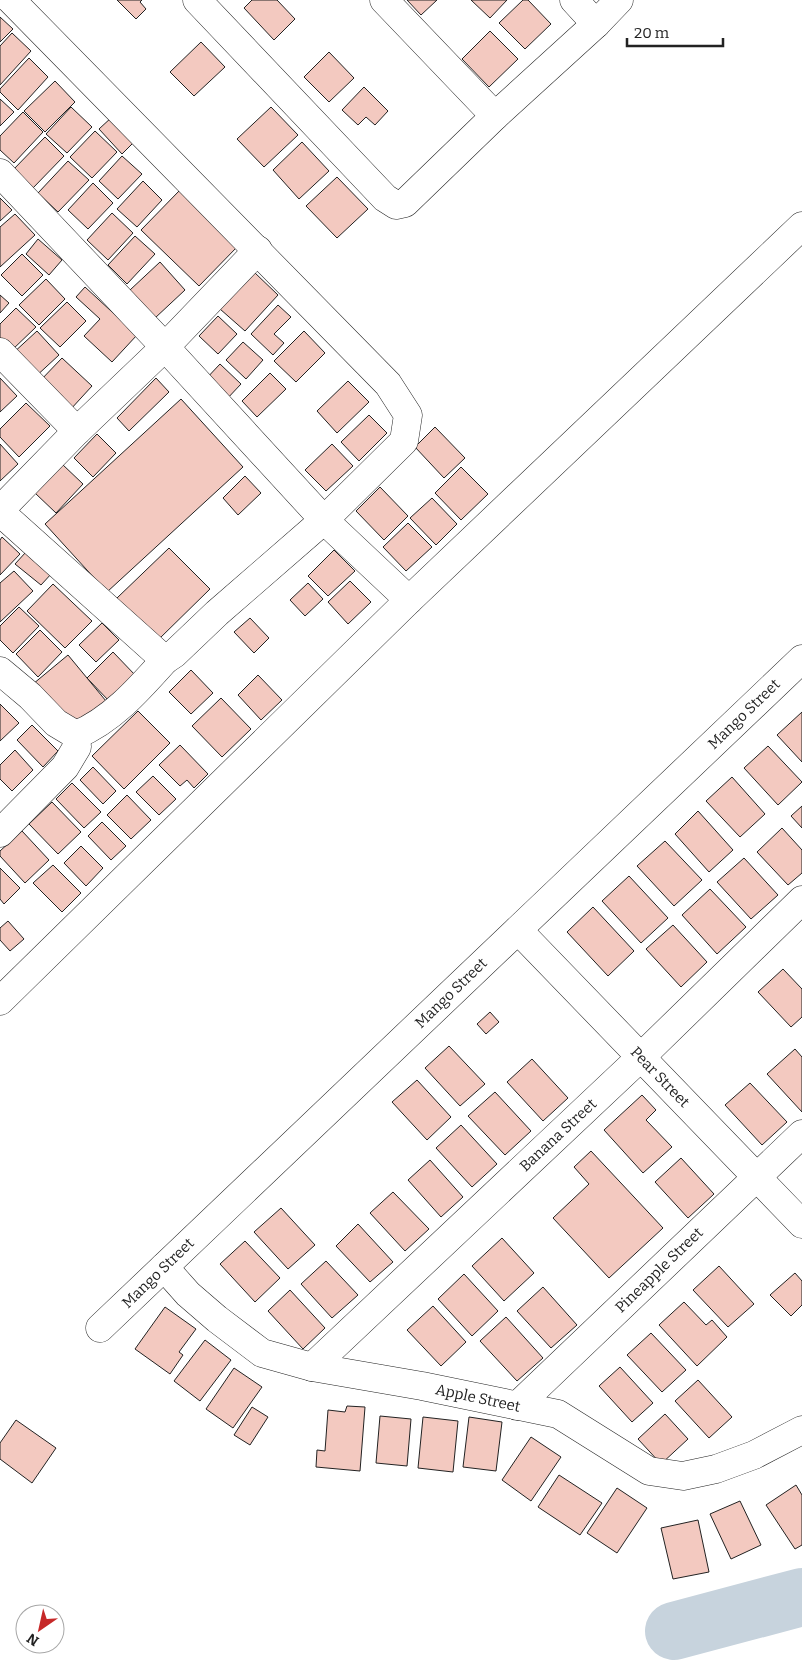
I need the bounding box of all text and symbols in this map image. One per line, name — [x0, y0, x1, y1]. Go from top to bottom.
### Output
scale bar — [627, 15, 723, 47]
text: 20 m — [634, 24, 670, 42]
street label: Mango Street — [704, 675, 784, 753]
street label: Mango Street — [411, 954, 491, 1032]
street label: Pear Street — [627, 1043, 694, 1111]
street label: Banana Street — [516, 1095, 600, 1175]
street label: Pineapple Street — [611, 1223, 707, 1316]
street label: Mango Street — [118, 1234, 198, 1312]
street label: Apple Street — [434, 1380, 523, 1416]
north arrow — [15, 1604, 65, 1654]
text: N — [24, 1629, 42, 1649]

